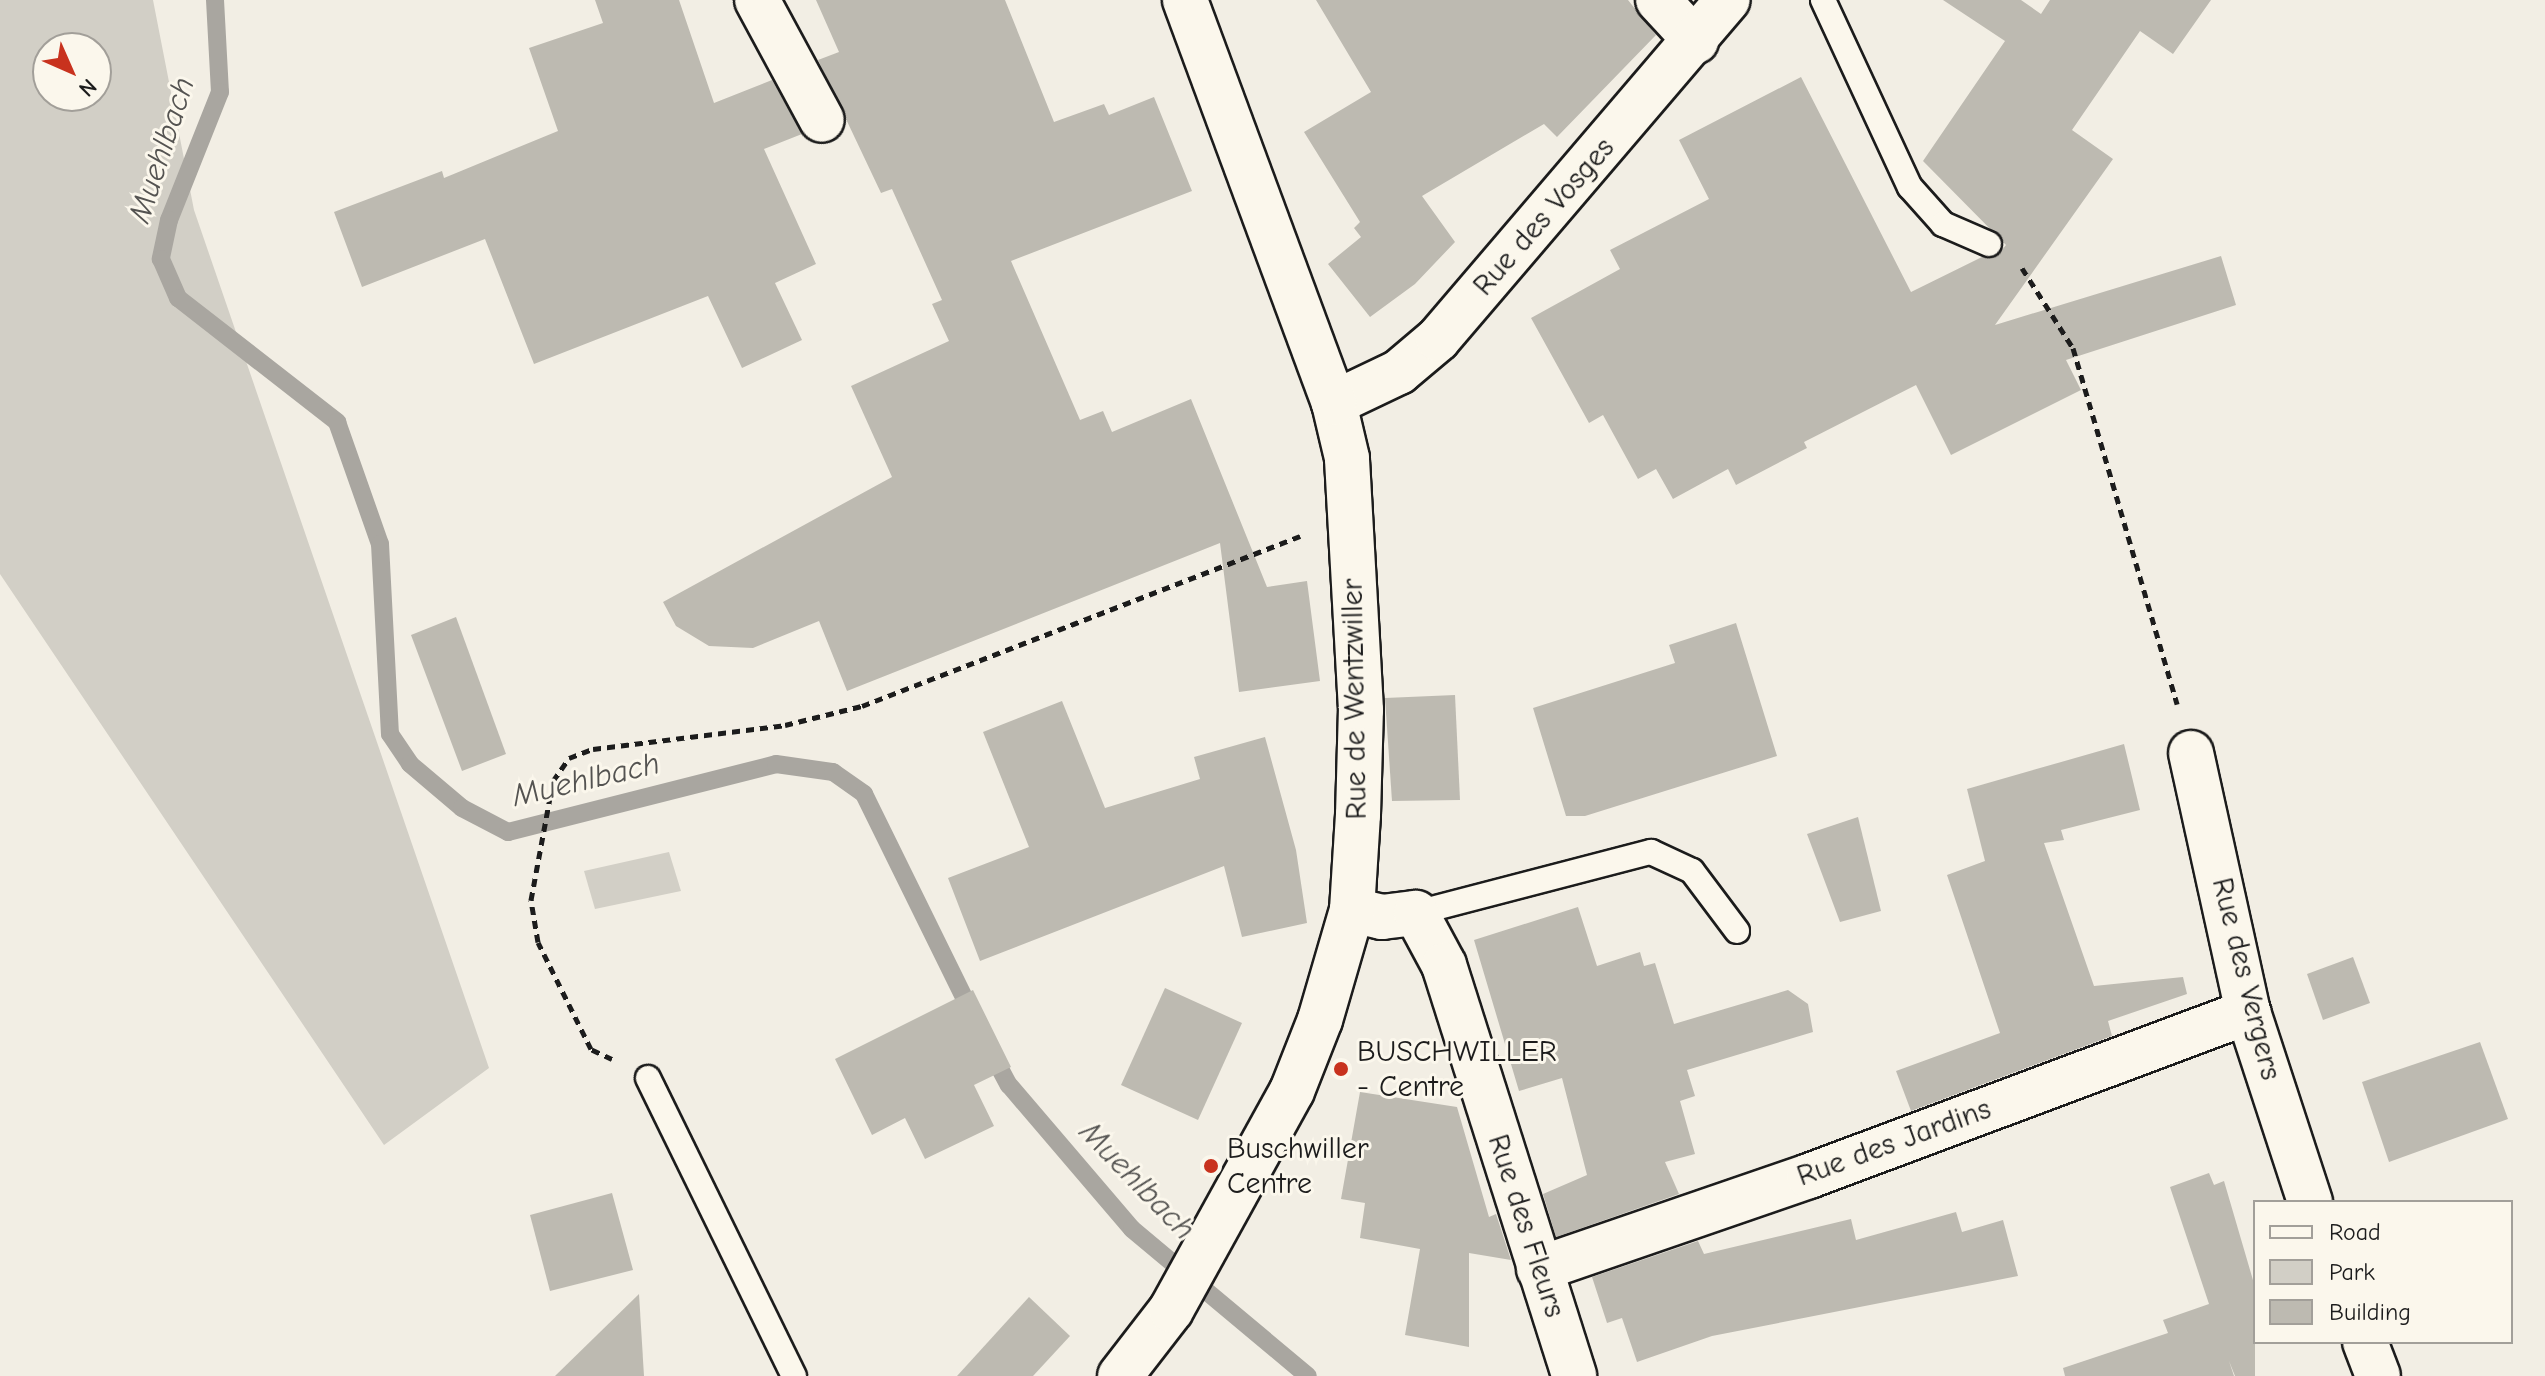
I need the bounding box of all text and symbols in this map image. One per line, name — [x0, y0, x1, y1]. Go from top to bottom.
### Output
north arrow — [32, 32, 112, 112]
text: N — [73, 73, 102, 102]
water label: Muehlbach — [121, 73, 203, 227]
street label: Rue des Vosges — [1466, 131, 1622, 303]
street label: Rue de Wentzwiller — [1335, 578, 1375, 820]
water label: Muehlbach — [508, 744, 664, 816]
street label: Rue des Vergers — [2203, 874, 2289, 1084]
place label: BUSCHWILLER - Centre — [1357, 1034, 1557, 1104]
marker: BUSCHWILLER - Centre — [1332, 1060, 1350, 1078]
street label: Rue des Jardins — [1792, 1091, 1996, 1195]
water label: Muehlbach — [1071, 1114, 1203, 1248]
street label: Rue des Fleurs — [1479, 1130, 1573, 1322]
place label: Buschwiller Centre — [1227, 1131, 1369, 1202]
marker: Buschwiller Centre — [1202, 1157, 1220, 1175]
legend — [2253, 1200, 2513, 1344]
text: Road — [2329, 1218, 2381, 1246]
text: Park — [2329, 1258, 2375, 1286]
text: Building — [2329, 1298, 2411, 1326]

